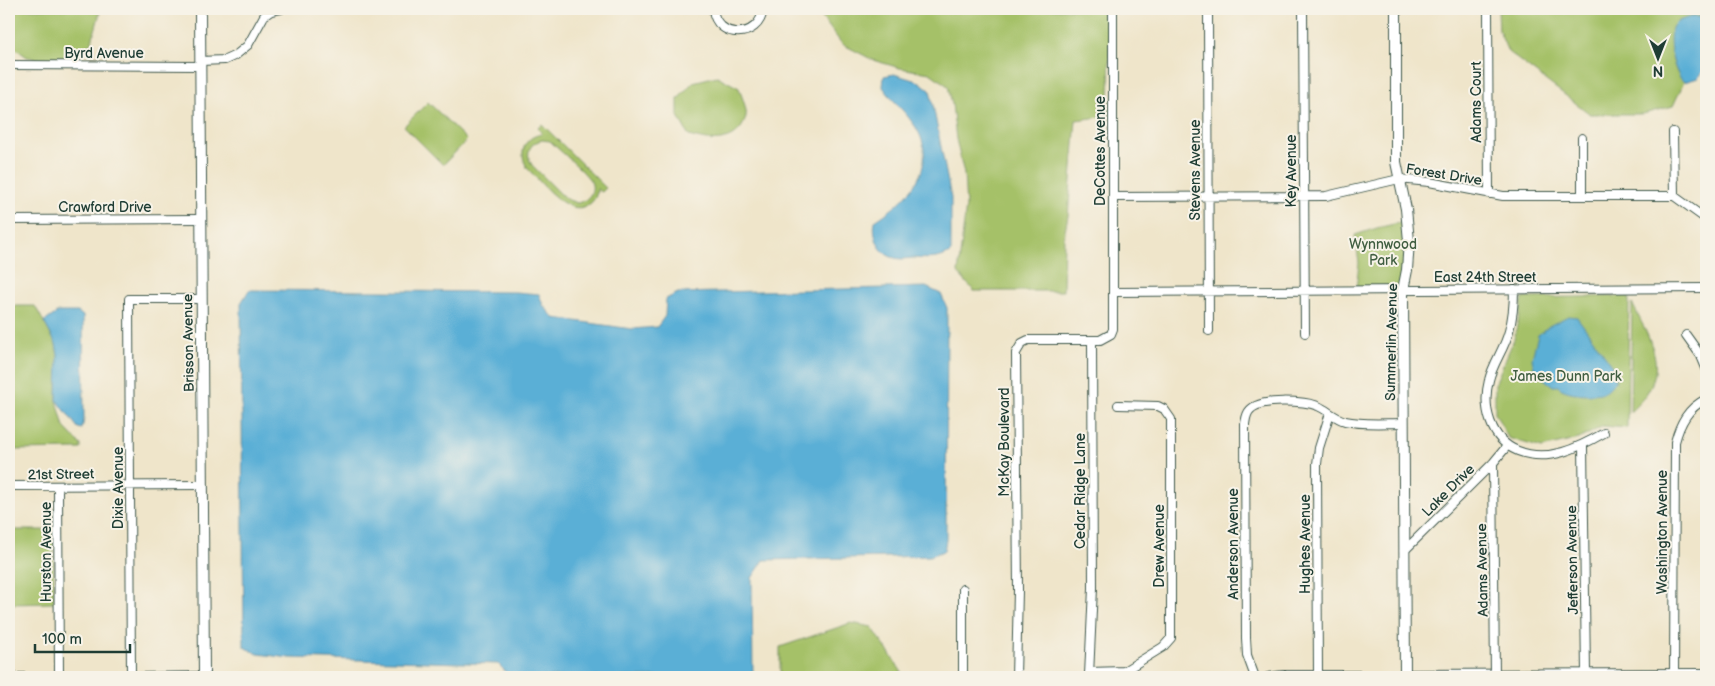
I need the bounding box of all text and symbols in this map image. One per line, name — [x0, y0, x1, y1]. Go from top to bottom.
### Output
north arrow — [1632, 32, 1682, 82]
street label: Byrd Avenue — [64, 45, 144, 62]
street label: Adams Court — [1468, 61, 1485, 143]
text: N — [1653, 62, 1663, 79]
street label: DeCottes Avenue — [1092, 96, 1109, 206]
street label: Stevens Avenue — [1187, 119, 1204, 221]
street label: Key Avenue — [1283, 134, 1300, 208]
street label: Forest Drive — [1405, 160, 1483, 189]
street label: Crawford Drive — [58, 199, 152, 216]
park label: Wynnwood Park — [1349, 236, 1417, 269]
street label: East 24th Street — [1434, 269, 1537, 286]
street label: Summerlin Avenue — [1382, 283, 1401, 401]
street label: Brisson Avenue — [179, 294, 198, 392]
park label: James Dunn Park — [1510, 368, 1622, 385]
street label: McKay Boulevard — [996, 387, 1013, 497]
street label: Cedar Ridge Lane — [1072, 433, 1089, 549]
street label: Dixie Avenue — [110, 447, 127, 529]
street label: Lake Drive — [1419, 461, 1478, 520]
street label: 21st Street — [28, 465, 95, 484]
street label: Washington Avenue — [1654, 470, 1671, 594]
street label: Anderson Avenue — [1225, 488, 1242, 600]
street label: Hughes Avenue — [1297, 494, 1314, 594]
street label: Hurston Avenue — [38, 502, 55, 602]
street label: Drew Avenue — [1151, 504, 1168, 588]
street label: Jefferson Avenue — [1563, 505, 1582, 615]
street label: Adams Avenue — [1473, 523, 1492, 617]
scale bar — [35, 621, 130, 653]
text: 100 m — [42, 630, 82, 649]

